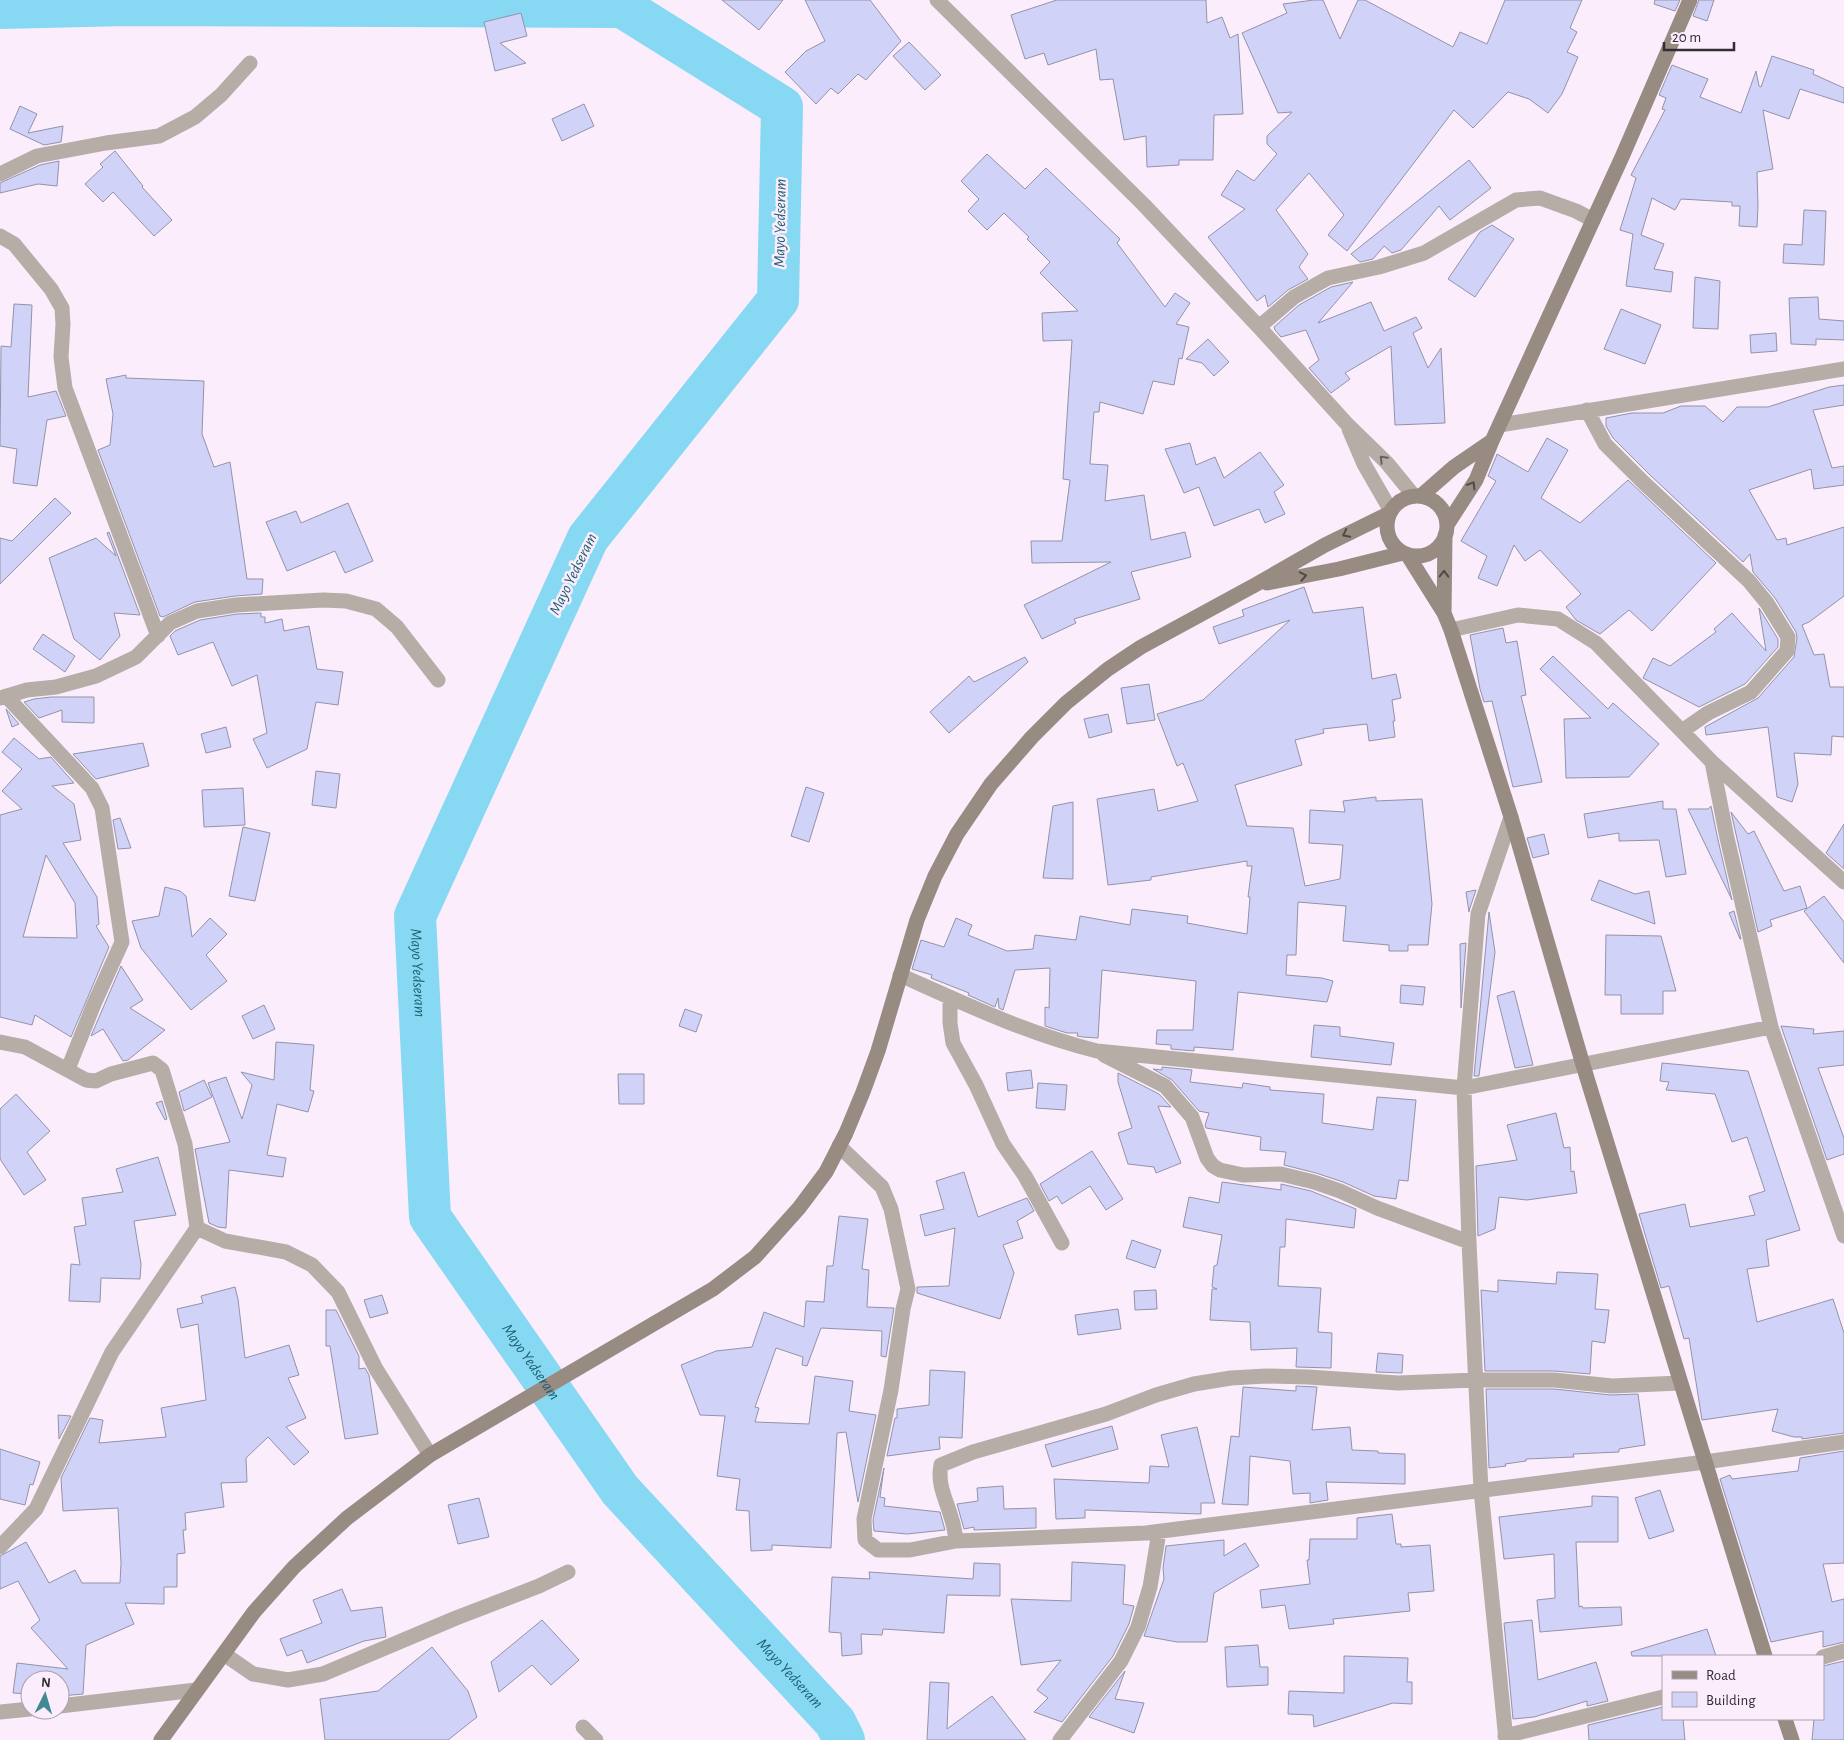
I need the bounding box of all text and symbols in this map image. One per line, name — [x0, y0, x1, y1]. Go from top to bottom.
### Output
scale bar — [1664, 20, 1734, 52]
text: 20 m — [1672, 30, 1701, 45]
water label: Mayo Yedseram — [771, 179, 789, 267]
one-way arrow — [1380, 456, 1389, 465]
one-way arrow — [1466, 481, 1476, 490]
one-way arrow — [1342, 528, 1351, 538]
water label: Mayo Yedseram — [546, 531, 600, 617]
one-way arrow — [1439, 570, 1449, 578]
one-way arrow — [1299, 571, 1307, 582]
water label: Mayo Yedseram — [408, 928, 428, 1018]
water label: Mayo Yedseram — [499, 1321, 563, 1403]
water label: Mayo Yedseram — [754, 1635, 826, 1711]
legend — [1662, 1655, 1824, 1720]
text: Road — [1706, 1668, 1736, 1683]
north arrow — [20, 1670, 70, 1720]
text: N — [41, 1676, 52, 1690]
text: Building — [1706, 1693, 1756, 1708]

